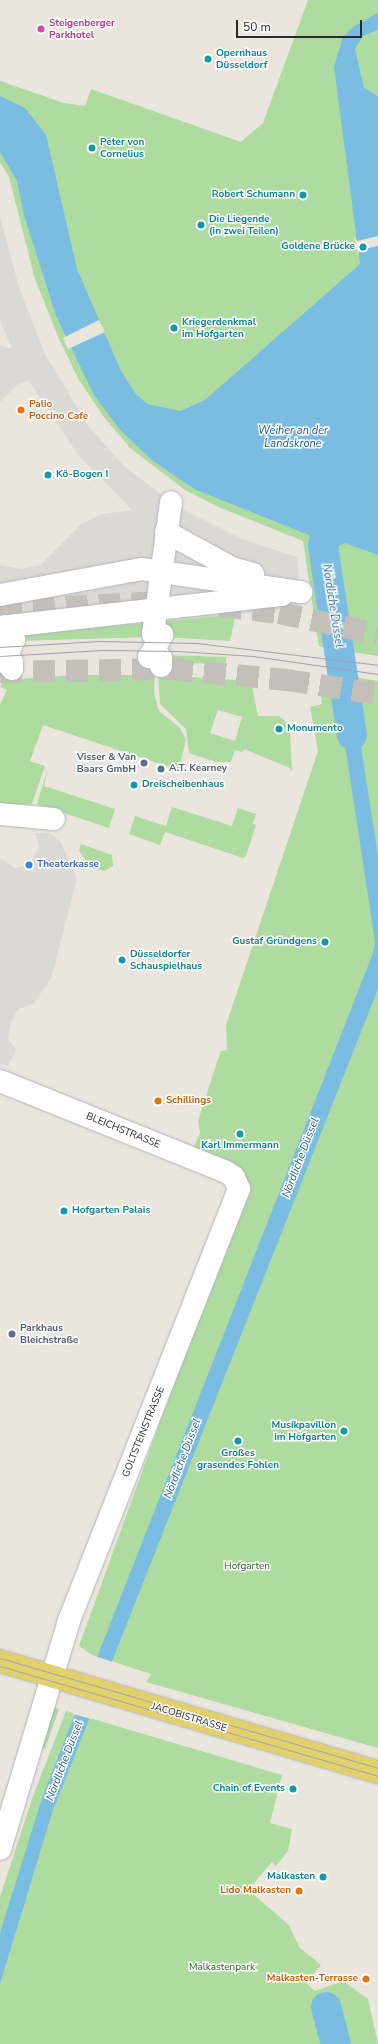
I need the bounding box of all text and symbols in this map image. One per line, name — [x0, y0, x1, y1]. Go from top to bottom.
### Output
scale bar — [238, 12, 364, 38]
place label: Steigenberger Parkhotel — [49, 17, 115, 40]
text: 50 m — [243, 19, 271, 35]
marker: Steigenberger Parkhotel — [36, 24, 46, 34]
place label: Opernhaus Düsseldorf — [216, 47, 267, 70]
marker: Opernhaus Düsseldorf — [203, 54, 213, 64]
place label: Peter von Cornelius — [100, 136, 144, 160]
marker: Peter von Cornelius — [87, 143, 97, 153]
place label: Robert Schumann — [212, 189, 295, 201]
marker: Robert Schumann — [298, 190, 308, 200]
place label: Die Liegende (in zwei Teilen) — [209, 213, 279, 236]
marker: Die Liegende (in zwei Teilen) — [196, 220, 206, 230]
place label: Goldene Brücke — [281, 241, 355, 253]
marker: Goldene Brücke — [358, 242, 368, 252]
place label: Kriegerdenkmal im Hofgarten — [182, 316, 256, 340]
marker: Kriegerdenkmal im Hofgarten — [169, 323, 179, 333]
place label: Palio Poccino Cafe — [29, 398, 88, 422]
marker: Palio Poccino Cafe — [16, 405, 26, 415]
water label: Weiher an der Landskrone — [258, 425, 328, 451]
place label: Kö-Bogen I — [56, 469, 108, 481]
marker: Kö-Bogen I — [43, 470, 53, 480]
water label: Nördliche Düssel — [319, 563, 345, 649]
place label: Monumento — [287, 723, 343, 735]
marker: Monumento — [274, 724, 284, 734]
place label: Visser & Van Baars GmbH — [77, 751, 136, 774]
marker: Visser & Van Baars GmbH — [139, 758, 149, 768]
place label: A.T. Kearney — [169, 763, 227, 775]
marker: A.T. Kearney — [156, 764, 166, 774]
place label: Dreischeibenhaus — [142, 779, 224, 791]
marker: Dreischeibenhaus — [129, 780, 139, 790]
place label: Theaterkasse — [37, 859, 99, 871]
marker: Theaterkasse — [24, 860, 34, 870]
place label: Gustaf Gründgens — [232, 936, 317, 948]
marker: Gustaf Gründgens — [320, 937, 330, 947]
place label: Düsseldorfer Schauspielhaus — [130, 948, 202, 972]
marker: Düsseldorfer Schauspielhaus — [117, 955, 127, 965]
place label: Schillings — [166, 1095, 211, 1107]
marker: Schillings — [153, 1096, 163, 1106]
street label: BLEICHSTRASSE — [84, 1111, 162, 1151]
water label: Nördliche Düssel — [280, 1116, 322, 1200]
marker: Karl Immermann — [235, 1129, 245, 1139]
place label: Karl Immermann — [201, 1140, 279, 1152]
place label: Hofgarten Palais — [72, 1205, 150, 1217]
marker: Hofgarten Palais — [59, 1206, 69, 1216]
place label: Parkhaus Bleichstraße — [20, 1322, 79, 1346]
marker: Parkhaus Bleichstraße — [7, 1329, 17, 1339]
street label: GOLTSTEINSTRASSE — [120, 1385, 168, 1479]
water label: Nördliche Düssel — [162, 1417, 204, 1501]
place label: Musikpavillon im Hofgarten — [272, 1419, 336, 1442]
marker: Musikpavillon im Hofgarten — [339, 1426, 349, 1436]
marker: Großes grasendes Fohlen — [233, 1436, 243, 1446]
place label: Großes grasendes Fohlen — [197, 1447, 279, 1470]
park label: Hofgarten — [224, 1561, 270, 1573]
street label: JACOBISTRASSE — [150, 1701, 228, 1735]
water label: Nördliche Düssel — [44, 1719, 86, 1803]
place label: Chain of Events — [213, 1783, 285, 1795]
marker: Chain of Events — [288, 1784, 298, 1794]
place label: Malkasten — [267, 1871, 315, 1883]
marker: Malkasten — [318, 1872, 328, 1882]
place label: Lido Malkasten — [220, 1885, 291, 1897]
marker: Lido Malkasten — [294, 1886, 304, 1896]
park label: Malkastenpark — [189, 1962, 255, 1974]
place label: Malkasten-Terrasse — [267, 1973, 358, 1985]
marker: Malkasten-Terrasse — [361, 1974, 371, 1984]

